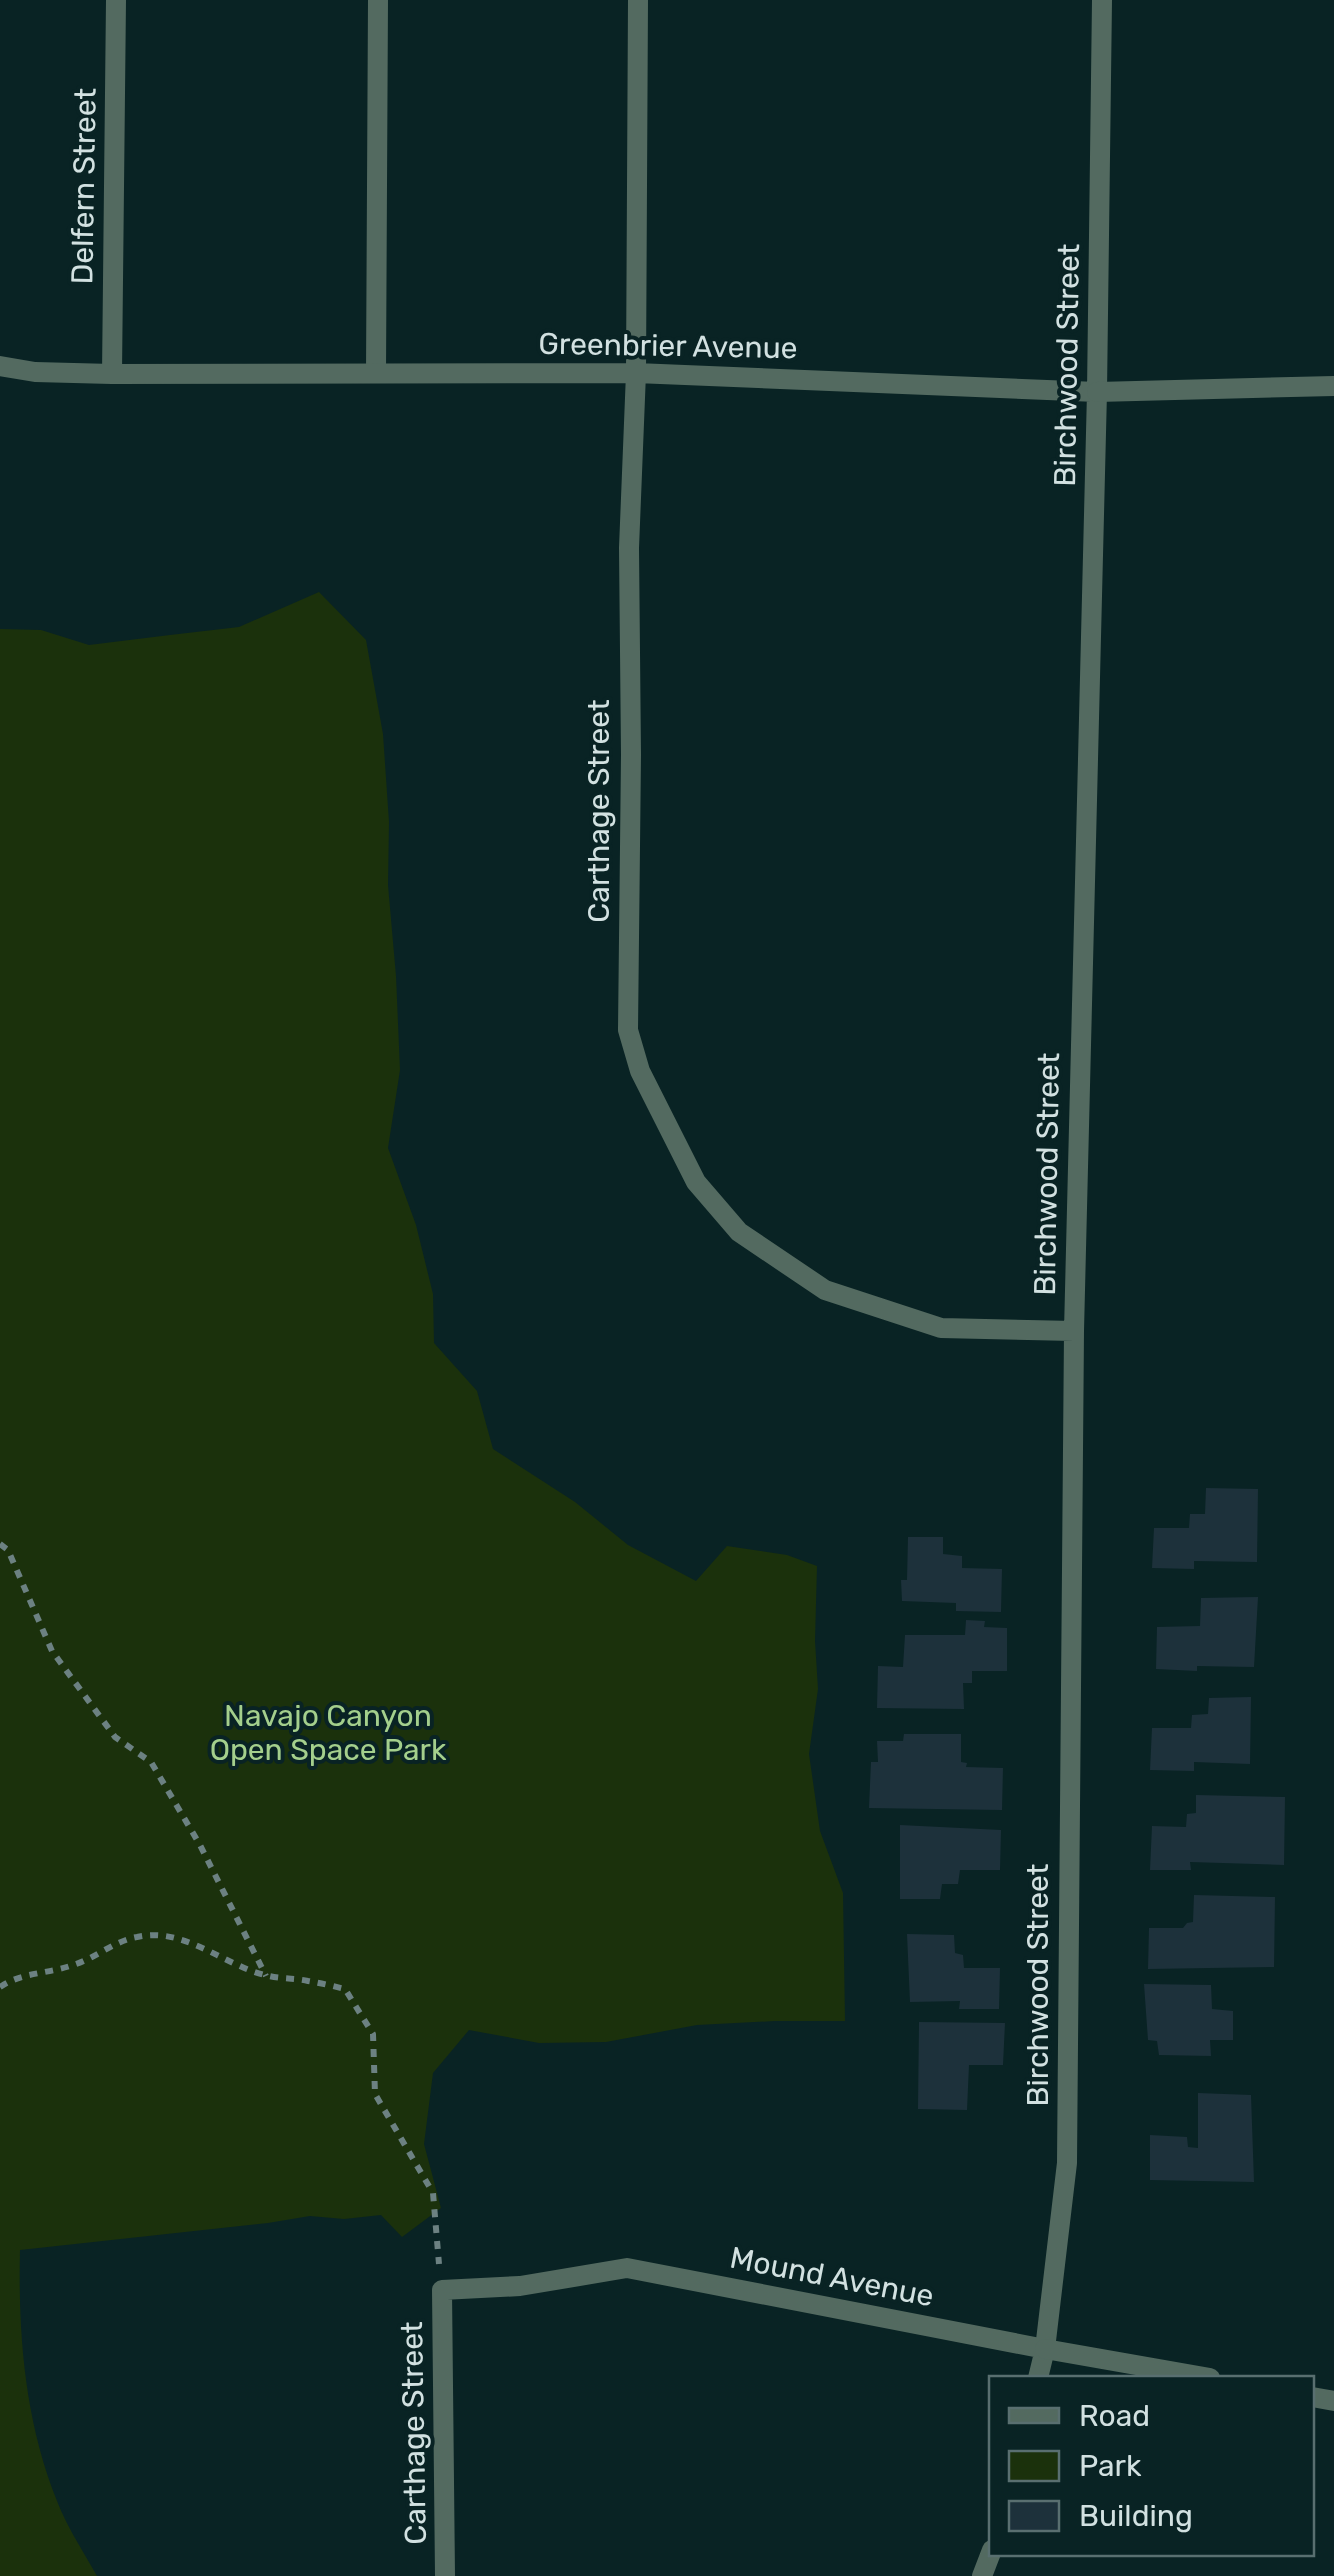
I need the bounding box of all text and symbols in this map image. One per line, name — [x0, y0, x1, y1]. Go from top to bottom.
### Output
street label: Delfern Street — [64, 87, 104, 285]
street label: Birchwood Street — [1047, 243, 1087, 487]
street label: Greenbrier Avenue — [538, 326, 798, 366]
street label: Carthage Street — [581, 699, 617, 923]
street label: Birchwood Street — [1027, 1052, 1067, 1296]
park label: Navajo Canyon Open Space Park — [210, 1698, 447, 1768]
street label: Birchwood Street — [1020, 1863, 1056, 2107]
street label: Mound Avenue — [727, 2240, 937, 2314]
street label: Carthage Street — [394, 2321, 434, 2545]
legend — [989, 2376, 1314, 2556]
text: Road — [1079, 2398, 1150, 2434]
text: Park — [1079, 2448, 1142, 2484]
text: Building — [1079, 2498, 1193, 2534]

